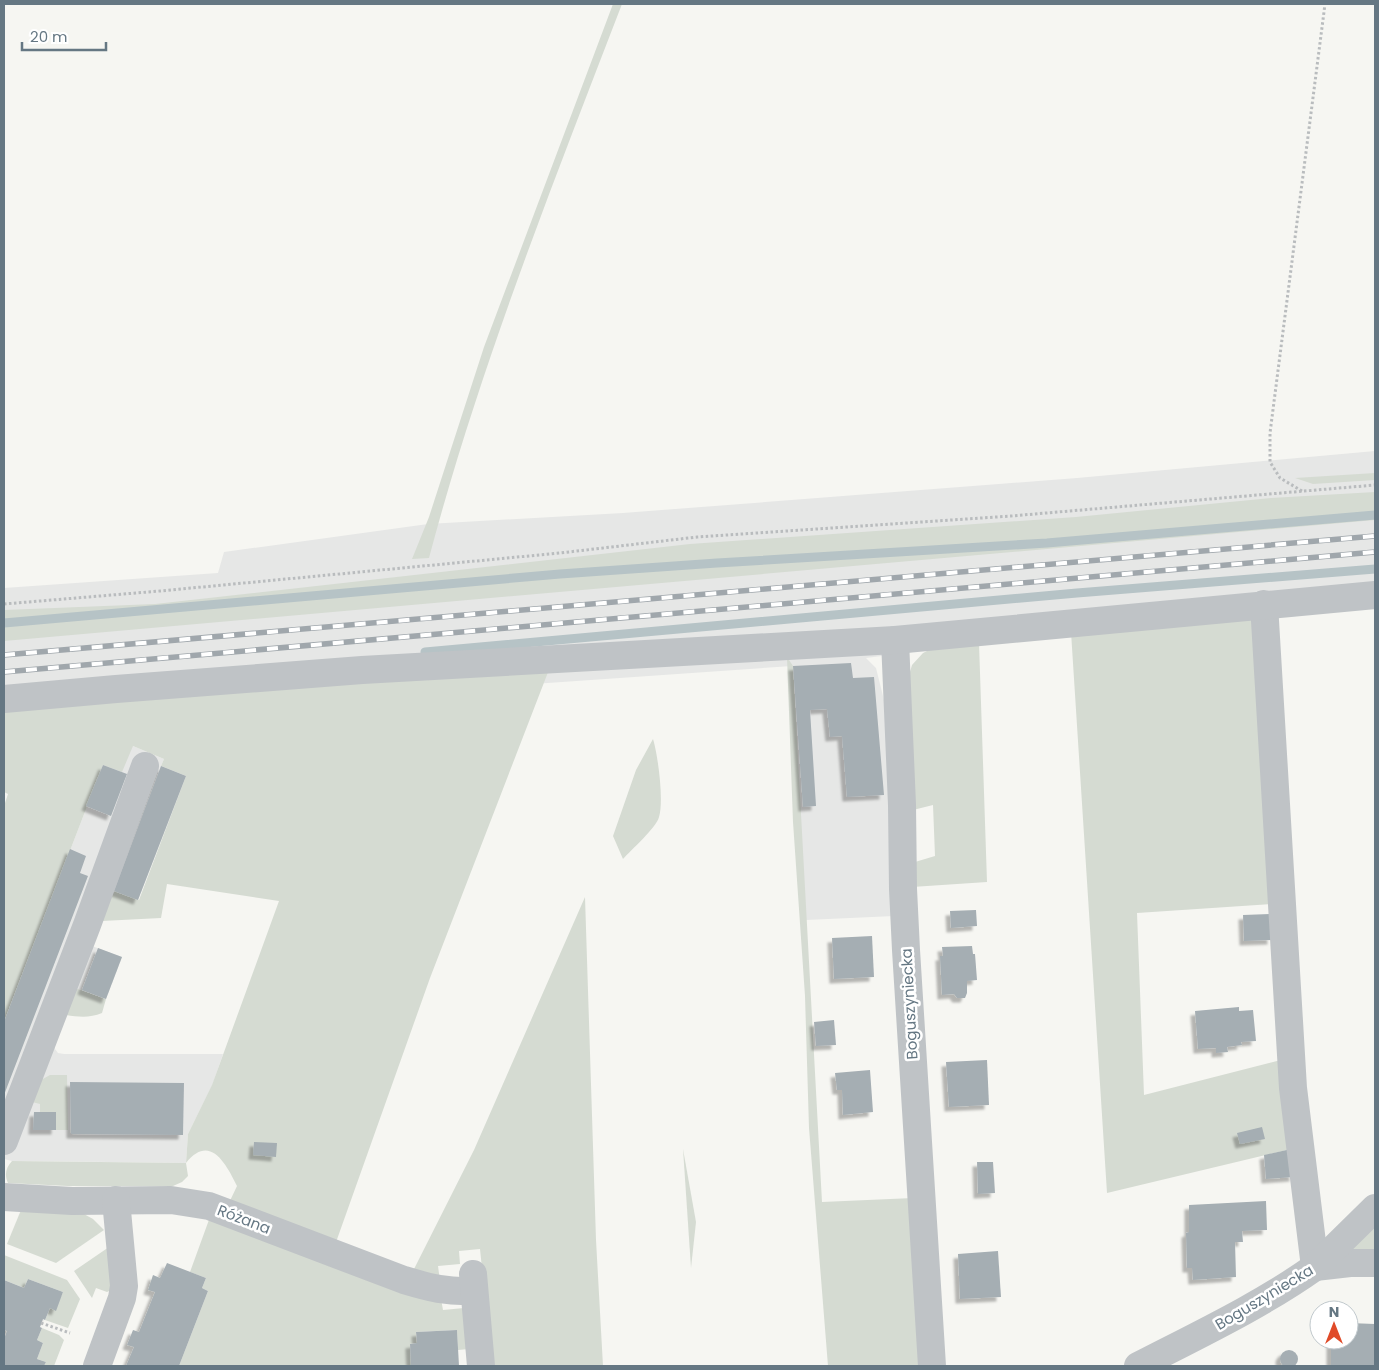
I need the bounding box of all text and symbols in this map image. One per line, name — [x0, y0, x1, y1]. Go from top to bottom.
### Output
scale bar — [22, 20, 106, 52]
text: 20 m — [30, 26, 68, 47]
street label: Boguszyniecka — [896, 948, 922, 1060]
street label: Różana — [214, 1199, 274, 1239]
street label: Boguszyniecka — [1211, 1259, 1317, 1335]
north arrow — [1309, 1300, 1359, 1350]
text: N — [1329, 1302, 1339, 1322]

